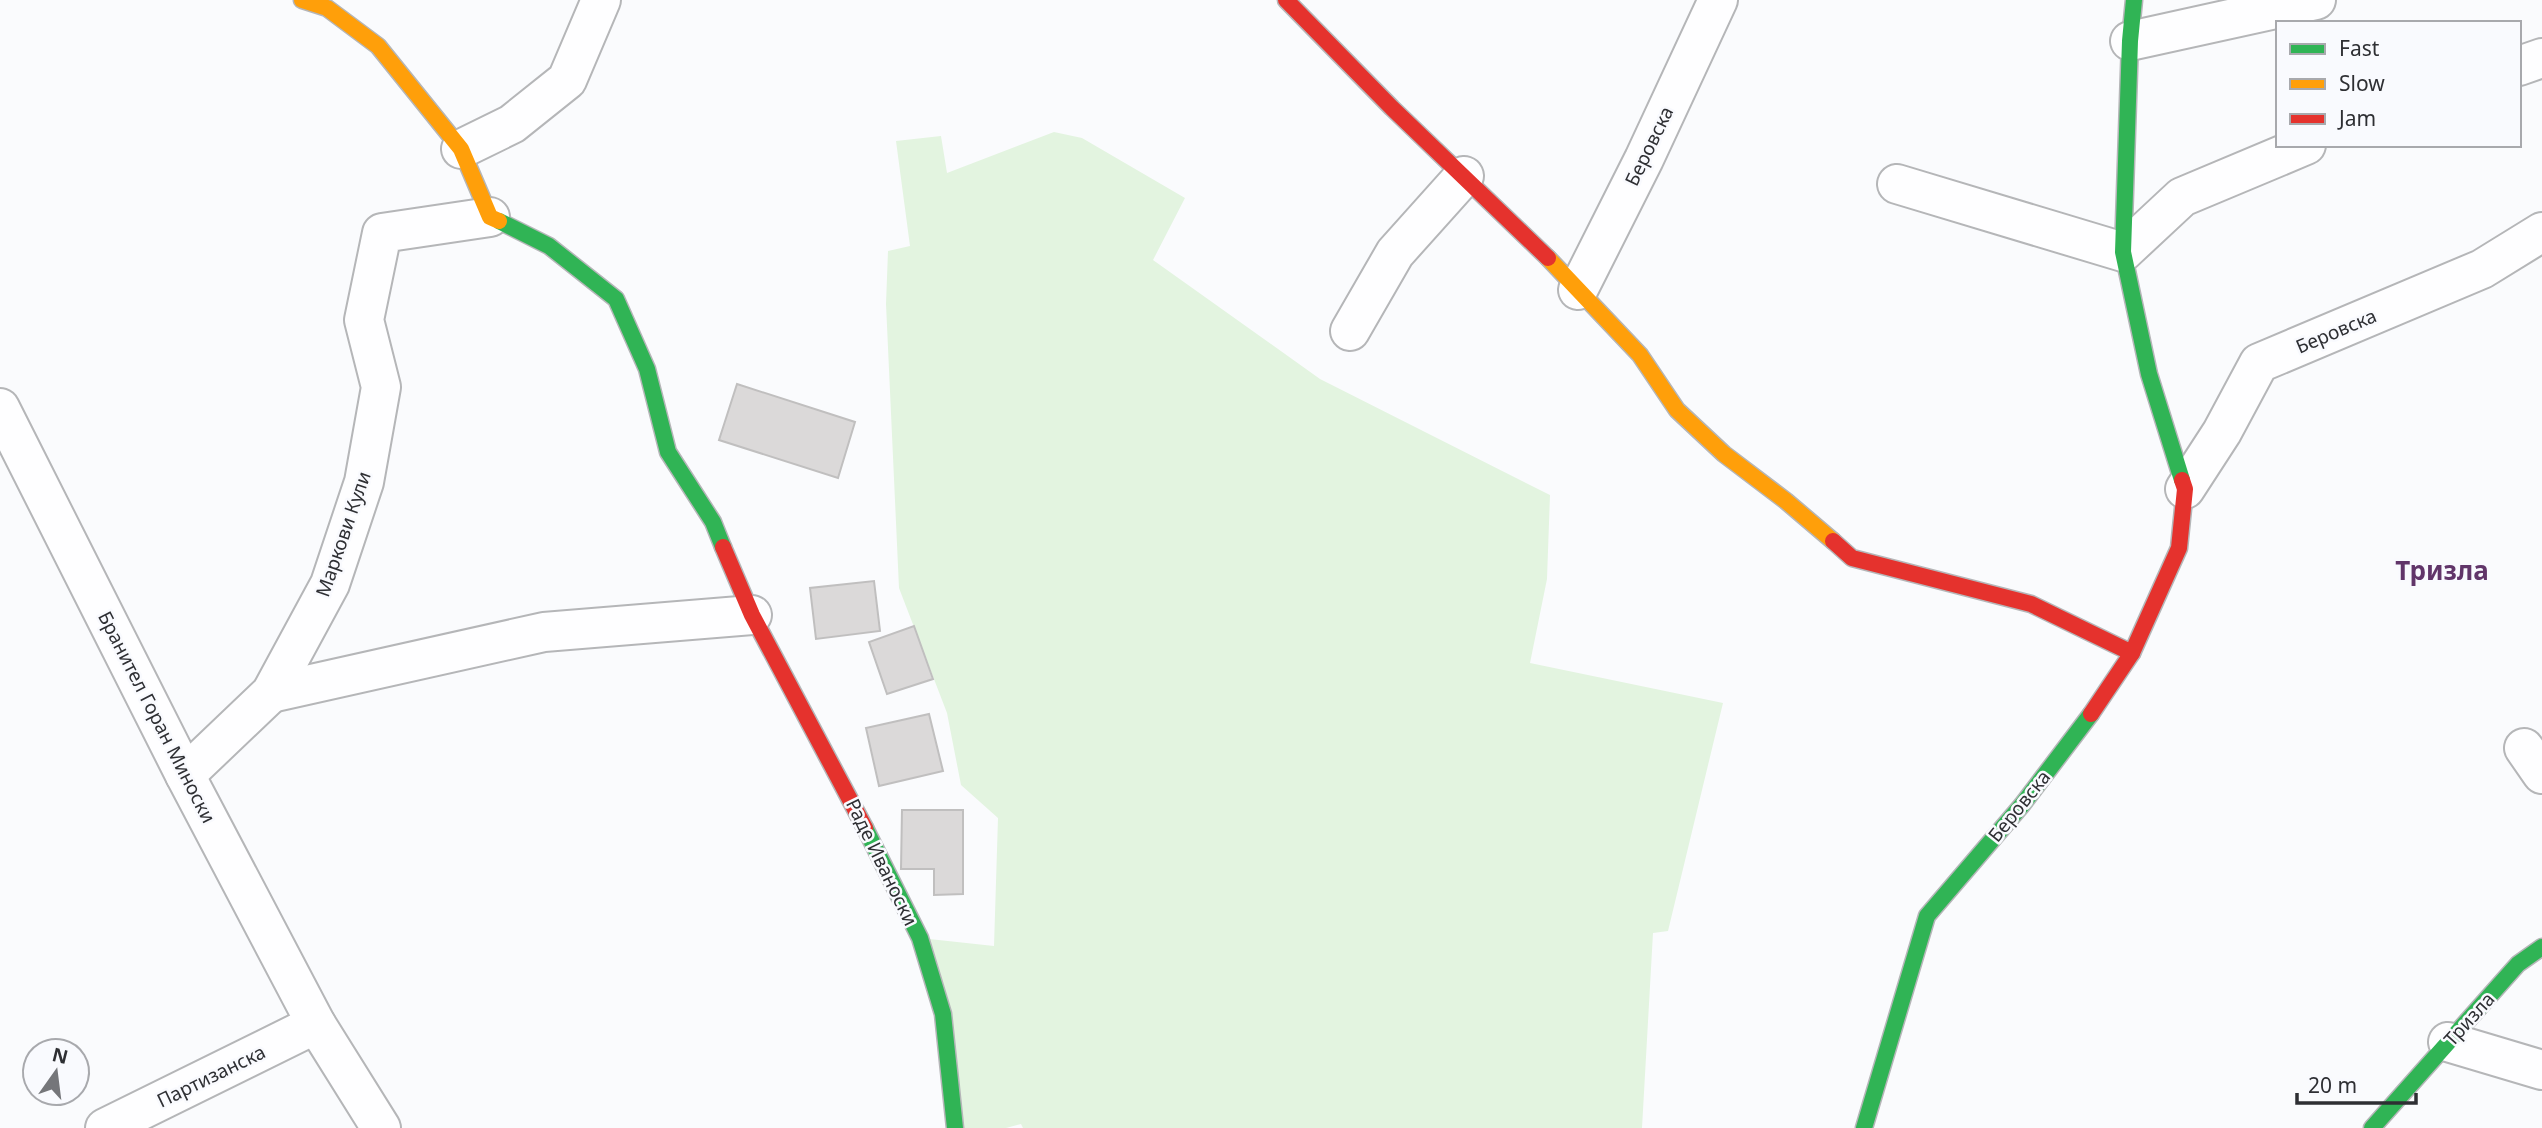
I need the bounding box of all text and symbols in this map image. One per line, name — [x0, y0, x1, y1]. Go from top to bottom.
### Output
legend — [2276, 21, 2521, 147]
text: Fast — [2339, 34, 2380, 62]
text: Slow — [2339, 69, 2385, 97]
street label: Беровска — [1619, 102, 1679, 190]
text: Jam — [2337, 104, 2376, 132]
street label: Беровска — [2292, 302, 2380, 360]
street label: Маркови Кули — [309, 468, 377, 600]
district label: Тризла — [2395, 552, 2489, 588]
street label: Бранител Горан Миноски — [92, 607, 222, 827]
street label: Беровска — [1982, 765, 2056, 847]
street label: Раде Иваноски — [840, 794, 924, 930]
street label: Тризла — [2438, 986, 2500, 1052]
north arrow — [21, 1037, 91, 1107]
street label: Партизанска — [152, 1039, 270, 1113]
text: N — [49, 1041, 71, 1070]
scale bar — [2297, 1062, 2416, 1106]
text: 20 m — [2308, 1071, 2357, 1099]

